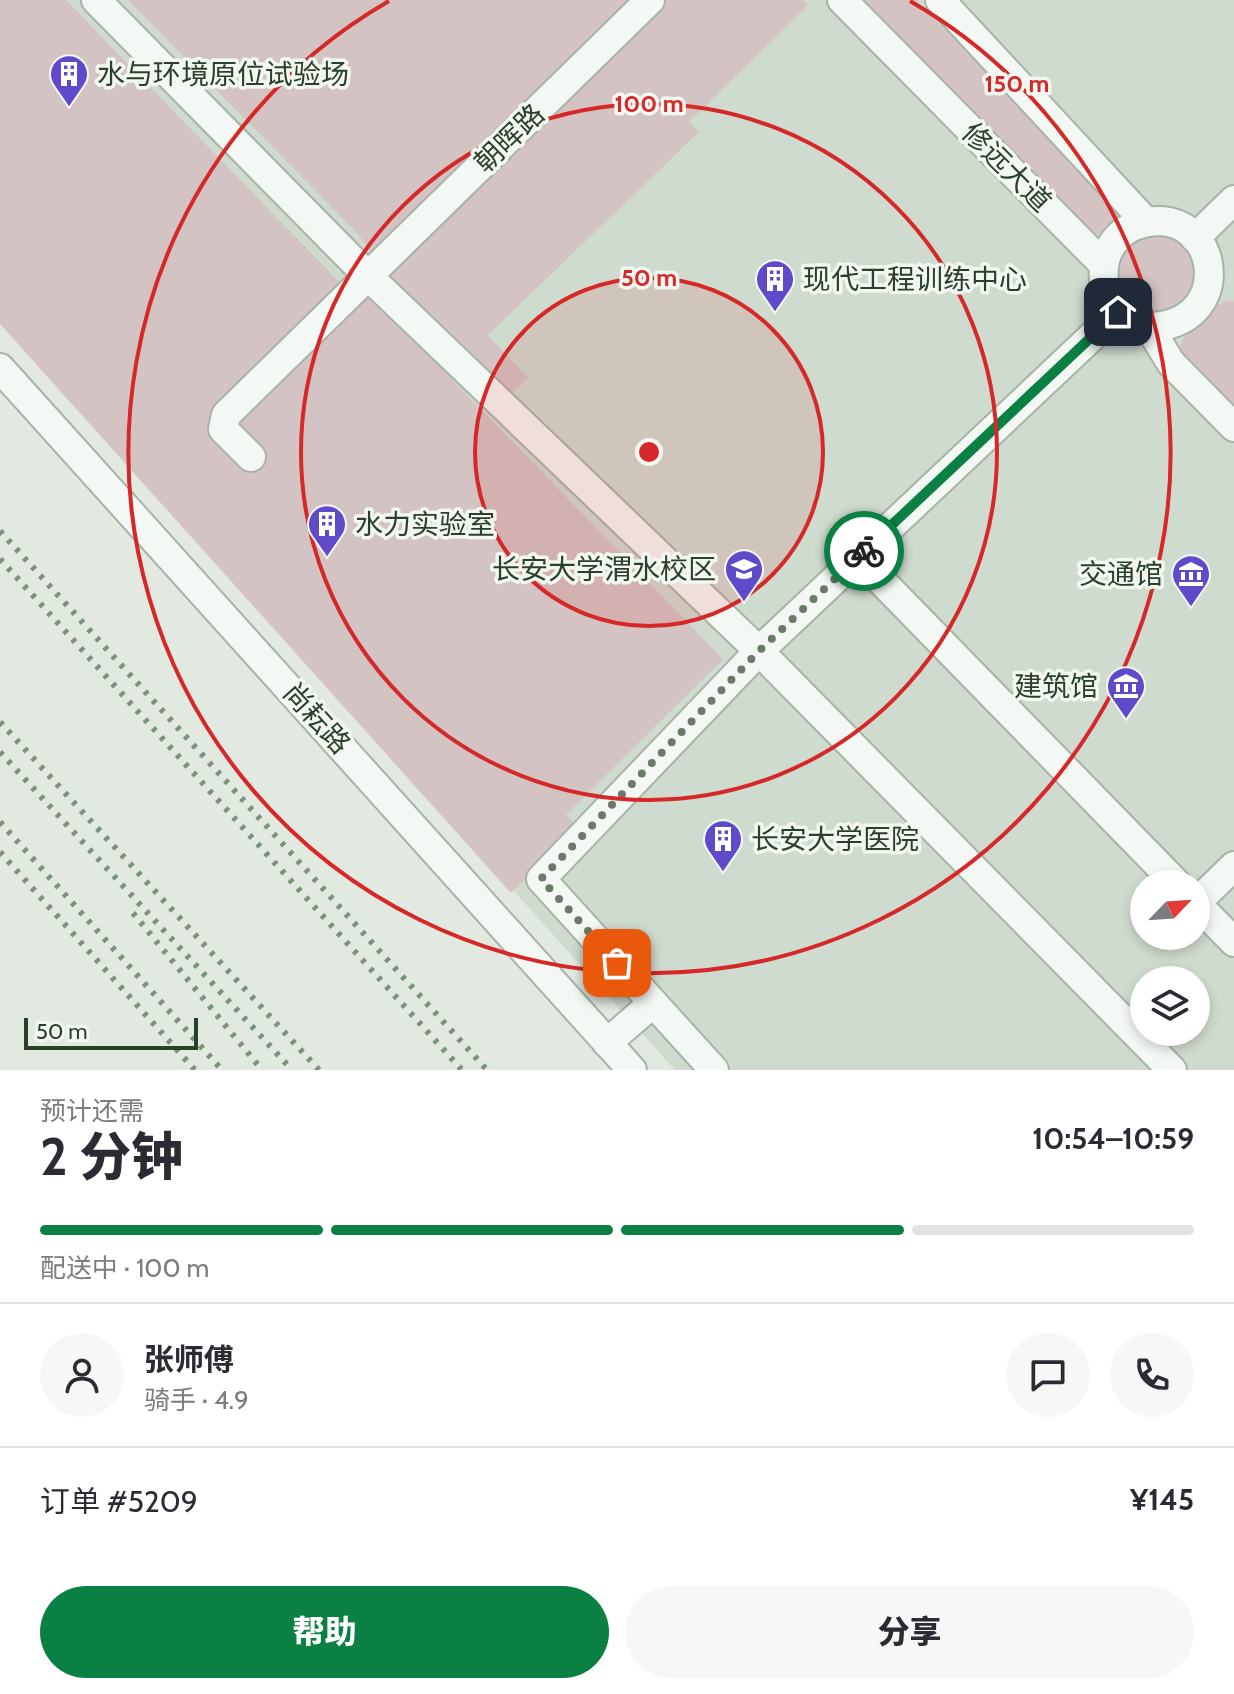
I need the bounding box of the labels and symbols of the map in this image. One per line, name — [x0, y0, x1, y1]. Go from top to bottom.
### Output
building icon: 水与环境原位试验场 — [48, 53, 90, 108]
place label: 水与环境原位试验场 — [97, 57, 349, 91]
text: 150 m — [985, 69, 1049, 98]
text: 100 m — [614, 89, 684, 118]
street label: 朝晖路 — [467, 97, 551, 179]
street label: 修远大道 — [955, 115, 1059, 219]
building icon: 现代工程训练中心 — [754, 258, 796, 313]
place label: 现代工程训练中心 — [803, 262, 1027, 296]
text: 50 m — [621, 263, 677, 292]
pin — [1084, 278, 1152, 346]
centre of rings — [635, 438, 663, 466]
building icon: 水力实验室 — [306, 503, 348, 558]
place label: 水力实验室 — [355, 507, 495, 541]
courier — [824, 511, 904, 591]
school or university icon: 长安大学渭水校区 — [723, 548, 765, 603]
place label: 长安大学渭水校区 — [492, 552, 716, 586]
museum icon: 交通馆 — [1170, 553, 1212, 608]
place label: 交通馆 — [1079, 557, 1163, 591]
museum icon: 建筑馆 — [1105, 665, 1147, 720]
place label: 建筑馆 — [1014, 669, 1098, 703]
street label: 尚耘路 — [276, 675, 358, 761]
building icon: 长安大学医院 — [702, 818, 744, 873]
place label: 长安大学医院 — [751, 822, 919, 856]
north arrow — [1130, 870, 1210, 950]
pin — [583, 929, 651, 997]
scale bar — [24, 1014, 198, 1050]

